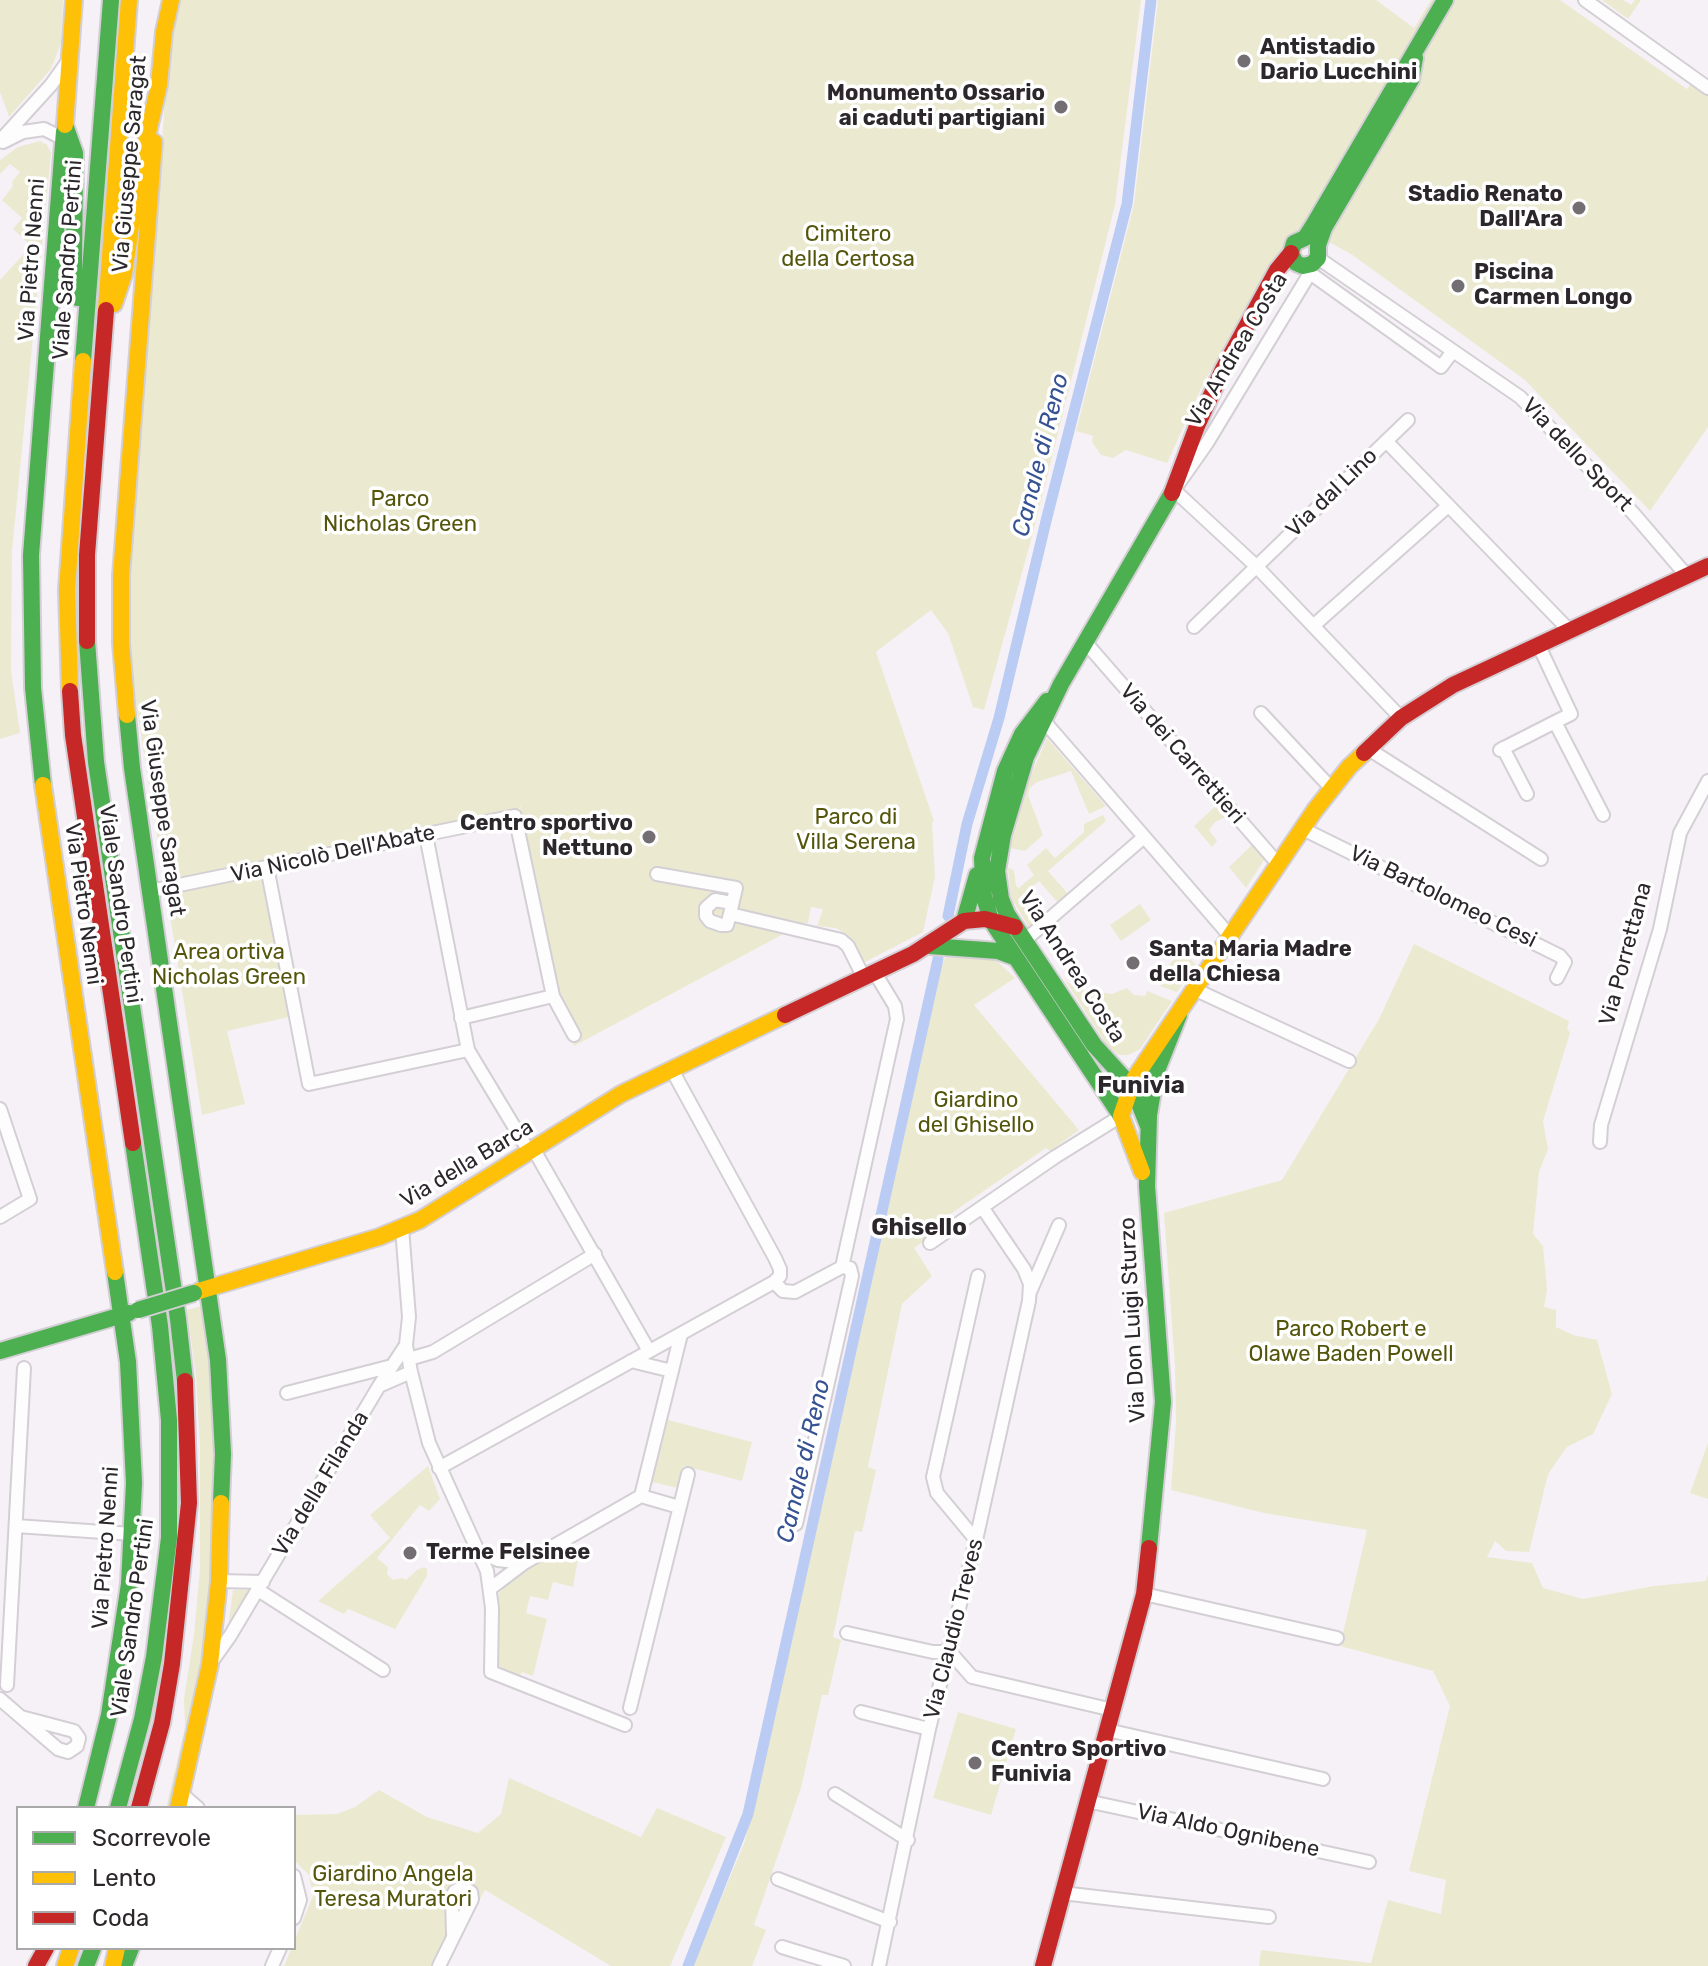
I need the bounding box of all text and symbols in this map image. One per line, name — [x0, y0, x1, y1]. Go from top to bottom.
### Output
place label: Antistadio Dario Lucchini — [1260, 35, 1417, 86]
marker: Antistadio Dario Lucchini — [1235, 52, 1253, 70]
street label: Via Giuseppe Saragat — [107, 54, 153, 274]
place label: Monumento Ossario ai caduti partigiani — [827, 81, 1045, 132]
marker: Monumento Ossario ai caduti partigiani — [1052, 98, 1070, 116]
street label: Viale Sandro Pertini — [48, 159, 88, 361]
street label: Via Pietro Nenni — [13, 178, 51, 342]
place label: Stadio Renato Dall'Ara — [1408, 182, 1563, 234]
marker: Stadio Renato Dall'Ara — [1570, 199, 1588, 217]
park label: Cimitero della Certosa — [781, 222, 915, 274]
place label: Piscina Carmen Longo — [1474, 260, 1632, 312]
street label: Via Andrea Costa — [1180, 268, 1294, 432]
marker: Piscina Carmen Longo — [1449, 277, 1467, 295]
water label: Canale di Reno — [1007, 370, 1075, 540]
street label: Via dello Sport — [1516, 393, 1638, 517]
street label: Via dal Lino — [1281, 443, 1383, 543]
park label: Parco Nicholas Green — [323, 487, 477, 538]
street label: Via dei Carrettieri — [1114, 678, 1250, 830]
street label: Via Giuseppe Saragat — [134, 698, 190, 918]
street label: Viale Sandro Pertini — [93, 803, 147, 1005]
park label: Parco di Villa Serena — [796, 805, 916, 856]
place label: Centro sportivo Nettuno — [460, 811, 633, 862]
street label: Via Nicolò Dell'Abate — [228, 819, 438, 889]
street label: Via Pietro Nenni — [59, 821, 107, 987]
marker: Centro sportivo Nettuno — [640, 828, 658, 846]
street label: Via Bartolomeo Cesi — [1345, 840, 1541, 954]
street label: Via Porrettana — [1594, 879, 1658, 1029]
street label: Via Andrea Costa — [1013, 886, 1131, 1048]
place label: Santa Maria Madre della Chiesa — [1149, 937, 1352, 988]
park label: Area ortiva Nicholas Green — [152, 940, 306, 992]
marker: Santa Maria Madre della Chiesa — [1124, 954, 1142, 972]
district label: Funivia — [1097, 1072, 1185, 1100]
park label: Giardino del Ghisello — [918, 1088, 1034, 1140]
street label: Via della Barca — [396, 1114, 538, 1214]
district label: Ghisello — [871, 1214, 967, 1242]
street label: Via Don Luigi Sturzo — [1114, 1217, 1152, 1423]
park label: Parco Robert e Olawe Baden Powell — [1248, 1317, 1454, 1368]
water label: Canale di Reno — [771, 1376, 837, 1546]
street label: Via della Filanda — [267, 1406, 375, 1562]
street label: Via Pietro Nenni — [87, 1466, 125, 1630]
street label: Viale Sandro Pertini — [106, 1517, 160, 1719]
street label: Via Claudio Treves — [919, 1536, 989, 1722]
place label: Terme Felsinee — [426, 1540, 590, 1566]
marker: Terme Felsinee — [401, 1544, 419, 1562]
place label: Centro Sportivo Funivia — [991, 1737, 1166, 1788]
marker: Centro Sportivo Funivia — [966, 1754, 984, 1772]
street label: Via Aldo Ognibene — [1134, 1799, 1322, 1863]
legend — [16, 1806, 296, 1950]
text: Scorrevole — [92, 1824, 211, 1852]
park label: Giardino Angela Teresa Muratori — [312, 1862, 474, 1914]
text: Lento — [92, 1864, 156, 1892]
text: Coda — [92, 1904, 149, 1932]

